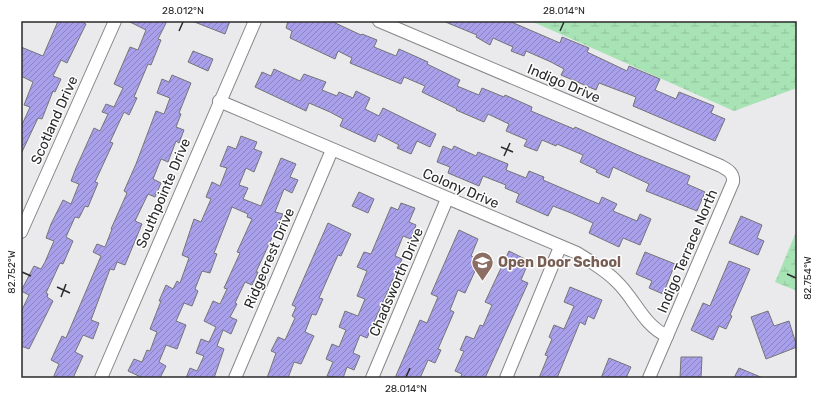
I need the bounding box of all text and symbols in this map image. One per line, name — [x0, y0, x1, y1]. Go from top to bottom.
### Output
text: 28.012°N — [162, 5, 204, 17]
text: 28.014°N — [543, 5, 585, 17]
street label: Indigo Drive — [525, 60, 603, 106]
street label: Scotland Drive — [27, 73, 82, 167]
street label: Southpointe Drive — [133, 136, 194, 251]
street label: Colony Drive — [420, 165, 502, 212]
street label: Indigo Terrace North — [654, 187, 721, 315]
street label: Ridgecrest Drive — [241, 205, 298, 311]
street label: Chadsworth Drive — [366, 225, 427, 339]
school or university icon: Open Door School — [470, 249, 496, 282]
text: 82.752°W — [6, 250, 18, 294]
place label: Open Door School — [498, 254, 621, 271]
text: 82.754°W — [802, 256, 814, 300]
text: 28.014°N — [385, 383, 427, 395]

